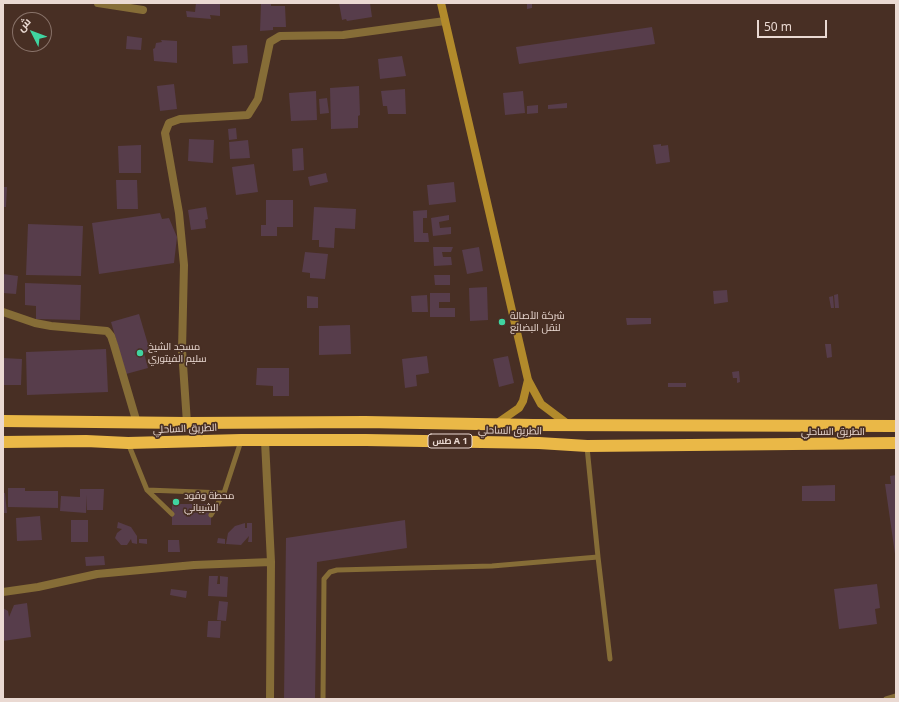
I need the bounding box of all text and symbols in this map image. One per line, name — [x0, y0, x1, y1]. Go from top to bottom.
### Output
north arrow — [12, 12, 52, 52]
scale bar — [759, 12, 829, 38]
text: ش — [13, 14, 34, 35]
text: 50 m — [764, 18, 792, 35]
place label: شركة الأصالة لنقل البضائع — [510, 310, 565, 334]
marker: شركة الأصالة لنقل البضائع — [497, 317, 507, 327]
place label: مسجد الشيخ سليم الفيتوري — [148, 341, 207, 364]
marker: مسجد الشيخ سليم الفيتوري — [135, 348, 145, 358]
street label: الطريق الساحلي — [153, 422, 217, 436]
street label: الطريق الساحلي — [478, 424, 542, 438]
street label: الطريق الساحلي — [801, 426, 865, 438]
road number: طس A 1 — [428, 434, 472, 448]
place label: محطة وقود الشيباني — [184, 490, 234, 514]
marker: محطة وقود الشيباني — [171, 497, 181, 507]

